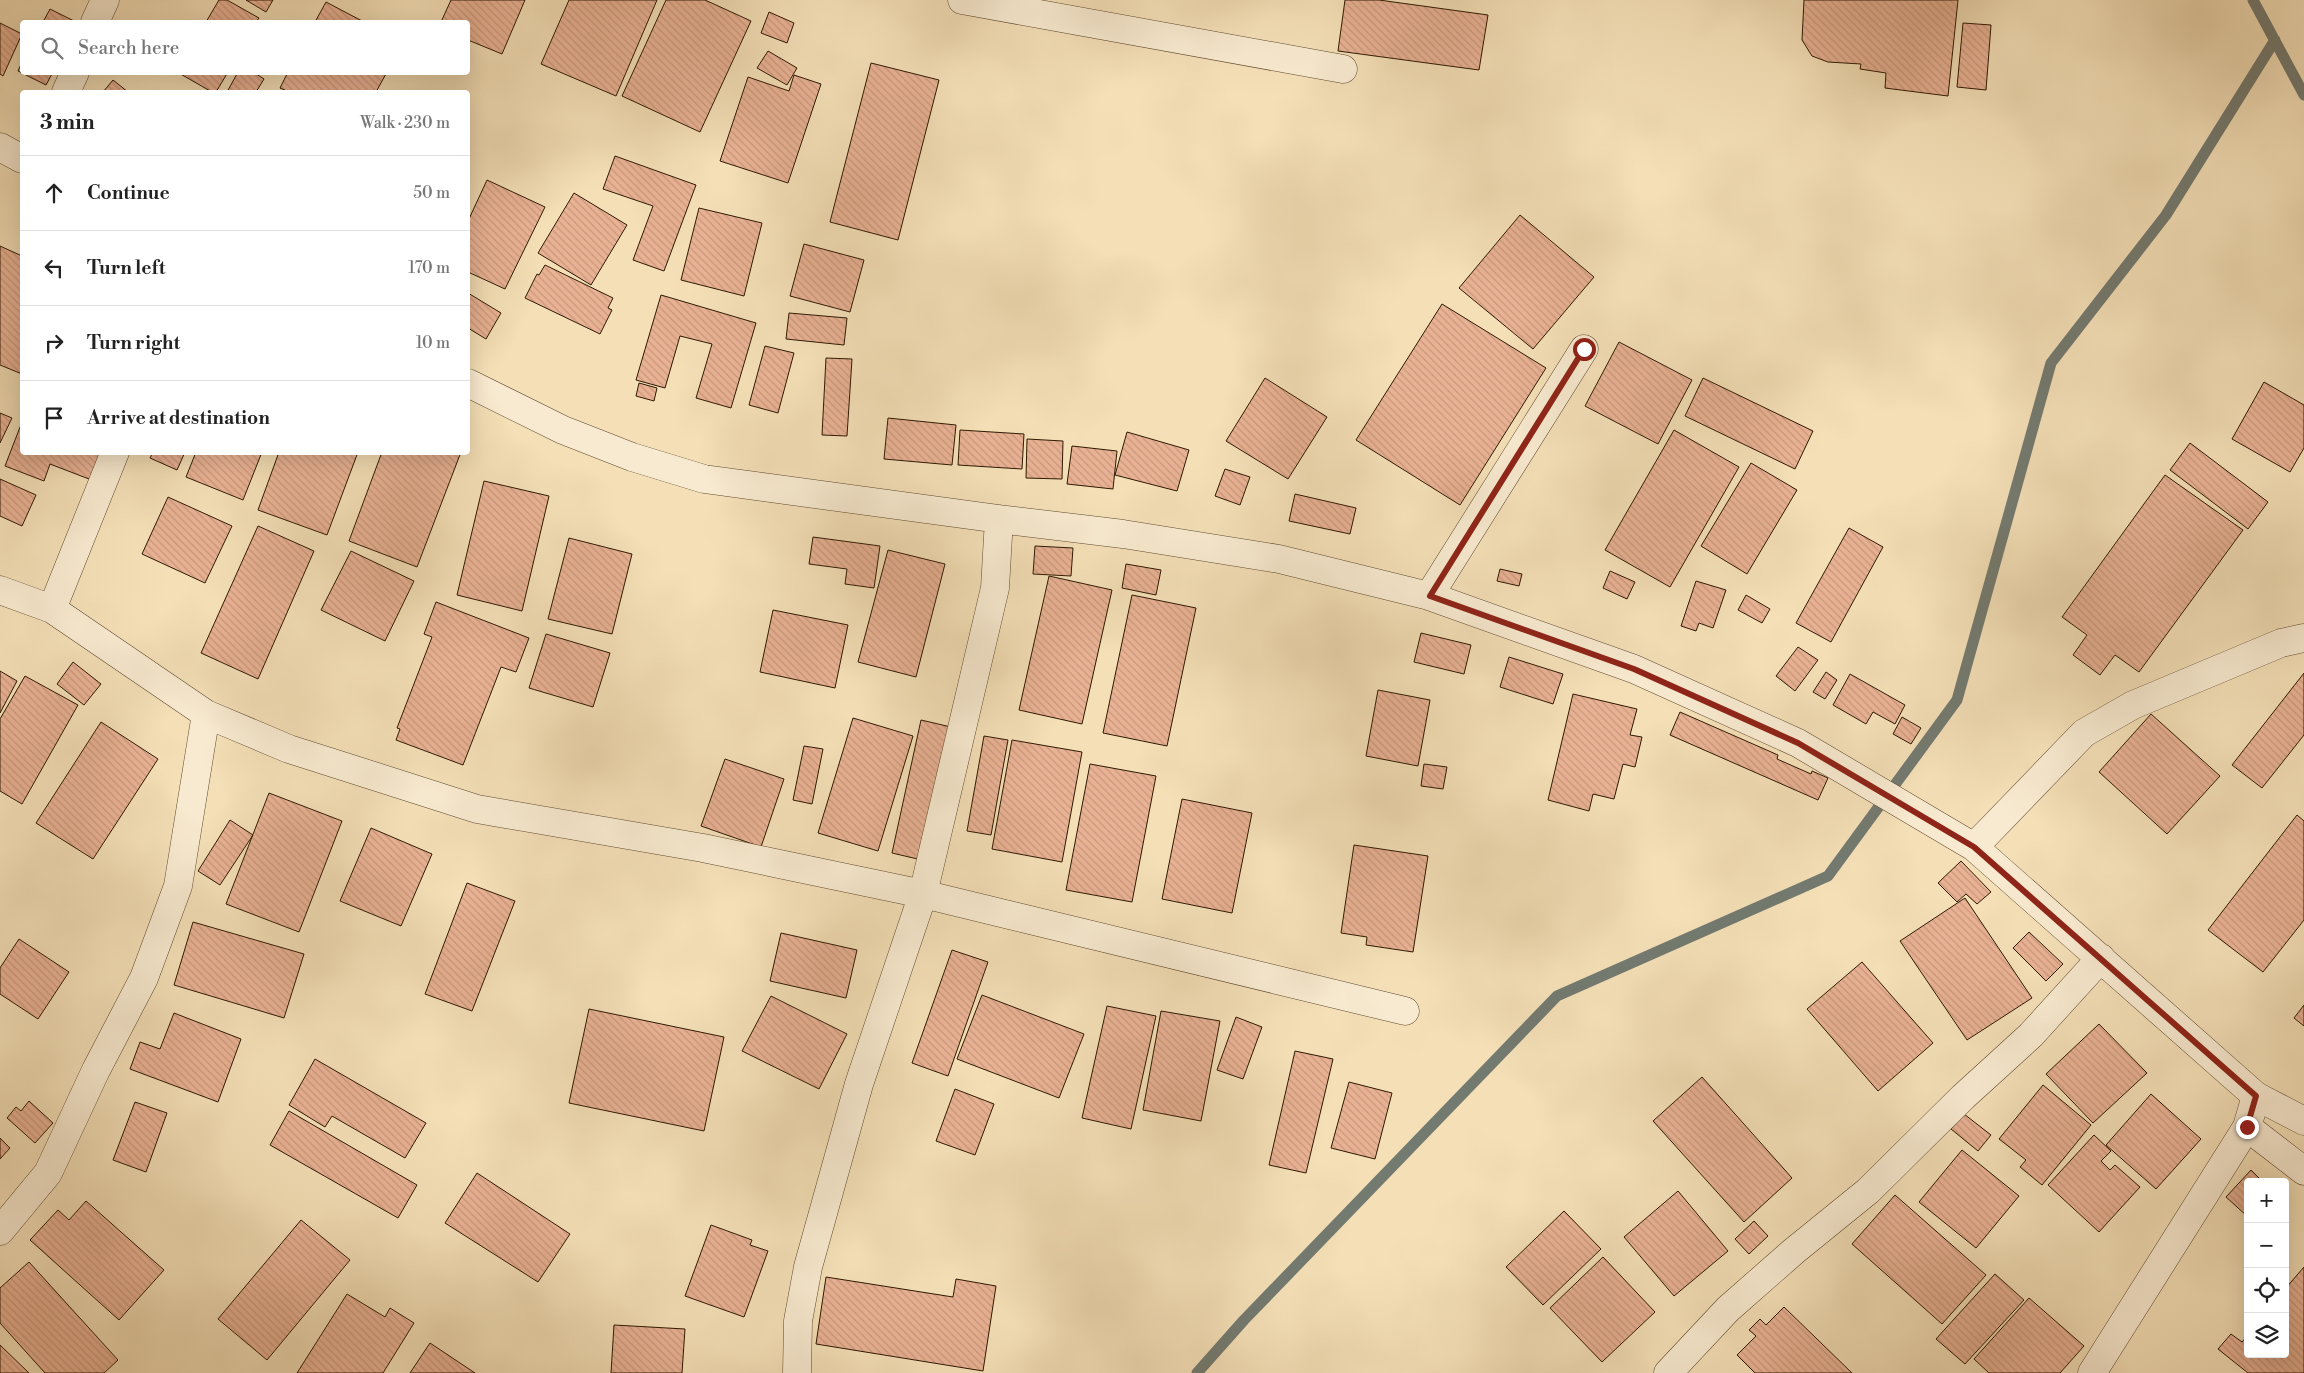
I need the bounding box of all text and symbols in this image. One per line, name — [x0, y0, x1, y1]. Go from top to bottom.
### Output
search box — [20, 20, 470, 75]
icon: search — [38, 34, 66, 62]
text: Search here — [78, 36, 179, 60]
text: 3 min — [40, 110, 95, 136]
text: Walk · 230 m — [360, 113, 450, 133]
icon: ahead — [40, 179, 68, 207]
text: Continue — [87, 181, 170, 205]
text: 50 m — [413, 183, 450, 203]
icon: left — [40, 254, 68, 282]
text: Turn left — [87, 256, 166, 280]
text: 170 m — [408, 258, 450, 278]
icon: right — [40, 329, 68, 357]
text: Turn right — [87, 331, 180, 355]
text: 10 m — [416, 333, 450, 353]
route start — [1573, 338, 1596, 361]
icon: arrive — [40, 404, 68, 432]
text: Arrive at destination — [87, 406, 270, 430]
route end — [2236, 1116, 2259, 1139]
map controls — [2244, 1178, 2289, 1358]
button: + — [2244, 1178, 2289, 1223]
button: − — [2244, 1223, 2289, 1268]
button: locate — [2244, 1268, 2289, 1313]
button: layers — [2244, 1313, 2289, 1358]

